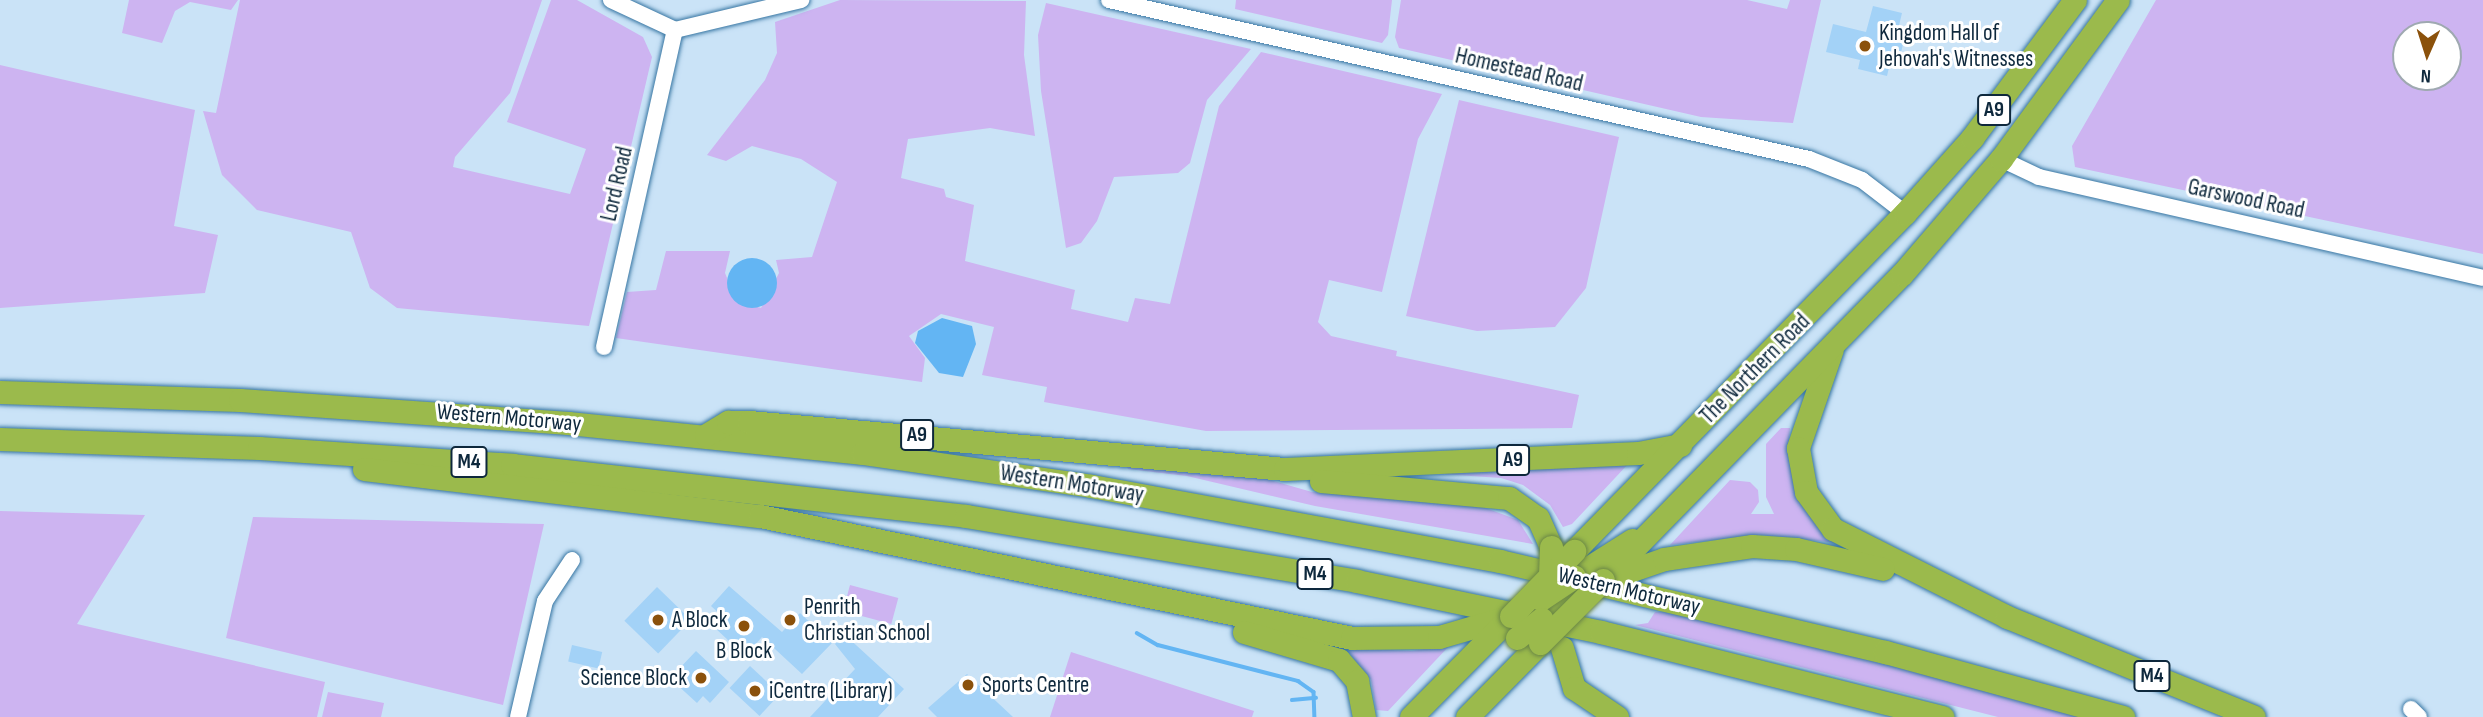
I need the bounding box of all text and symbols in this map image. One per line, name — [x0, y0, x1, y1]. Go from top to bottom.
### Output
place label: Kingdom Hall of Jehovah's Witnesses — [1879, 19, 2033, 73]
north arrow — [2392, 21, 2462, 91]
marker: Kingdom Hall of Jehovah's Witnesses — [1857, 38, 1873, 54]
street label: Homestead Road — [1453, 42, 1585, 98]
text: N — [2420, 64, 2432, 87]
road number: A9 — [1976, 92, 2011, 128]
street label: Lord Road — [595, 144, 639, 224]
street label: Garswood Road — [2185, 173, 2307, 225]
street label: The Northern Road — [1694, 308, 1816, 430]
street label: Western Motorway — [436, 398, 582, 438]
road number: A9 — [900, 418, 934, 452]
road number: A9 — [1496, 442, 1530, 477]
road number: M4 — [450, 444, 488, 480]
street label: Western Motorway — [998, 459, 1146, 509]
road number: M4 — [1296, 556, 1334, 592]
street label: Western Motorway — [1555, 561, 1703, 621]
place label: Penrith Christian School — [804, 593, 930, 647]
place label: A Block — [672, 606, 728, 634]
marker: A Block — [650, 612, 666, 628]
marker: Penrith Christian School — [782, 612, 798, 628]
marker: B Block — [736, 618, 752, 634]
place label: B Block — [716, 637, 772, 665]
road number: M4 — [2133, 658, 2171, 694]
place label: Science Block — [581, 664, 687, 692]
marker: Science Block — [693, 670, 709, 686]
place label: Sports Centre — [982, 671, 1089, 699]
place label: iCentre (Library) — [769, 677, 893, 705]
marker: Sports Centre — [960, 677, 976, 693]
marker: iCentre (Library) — [747, 683, 763, 699]

